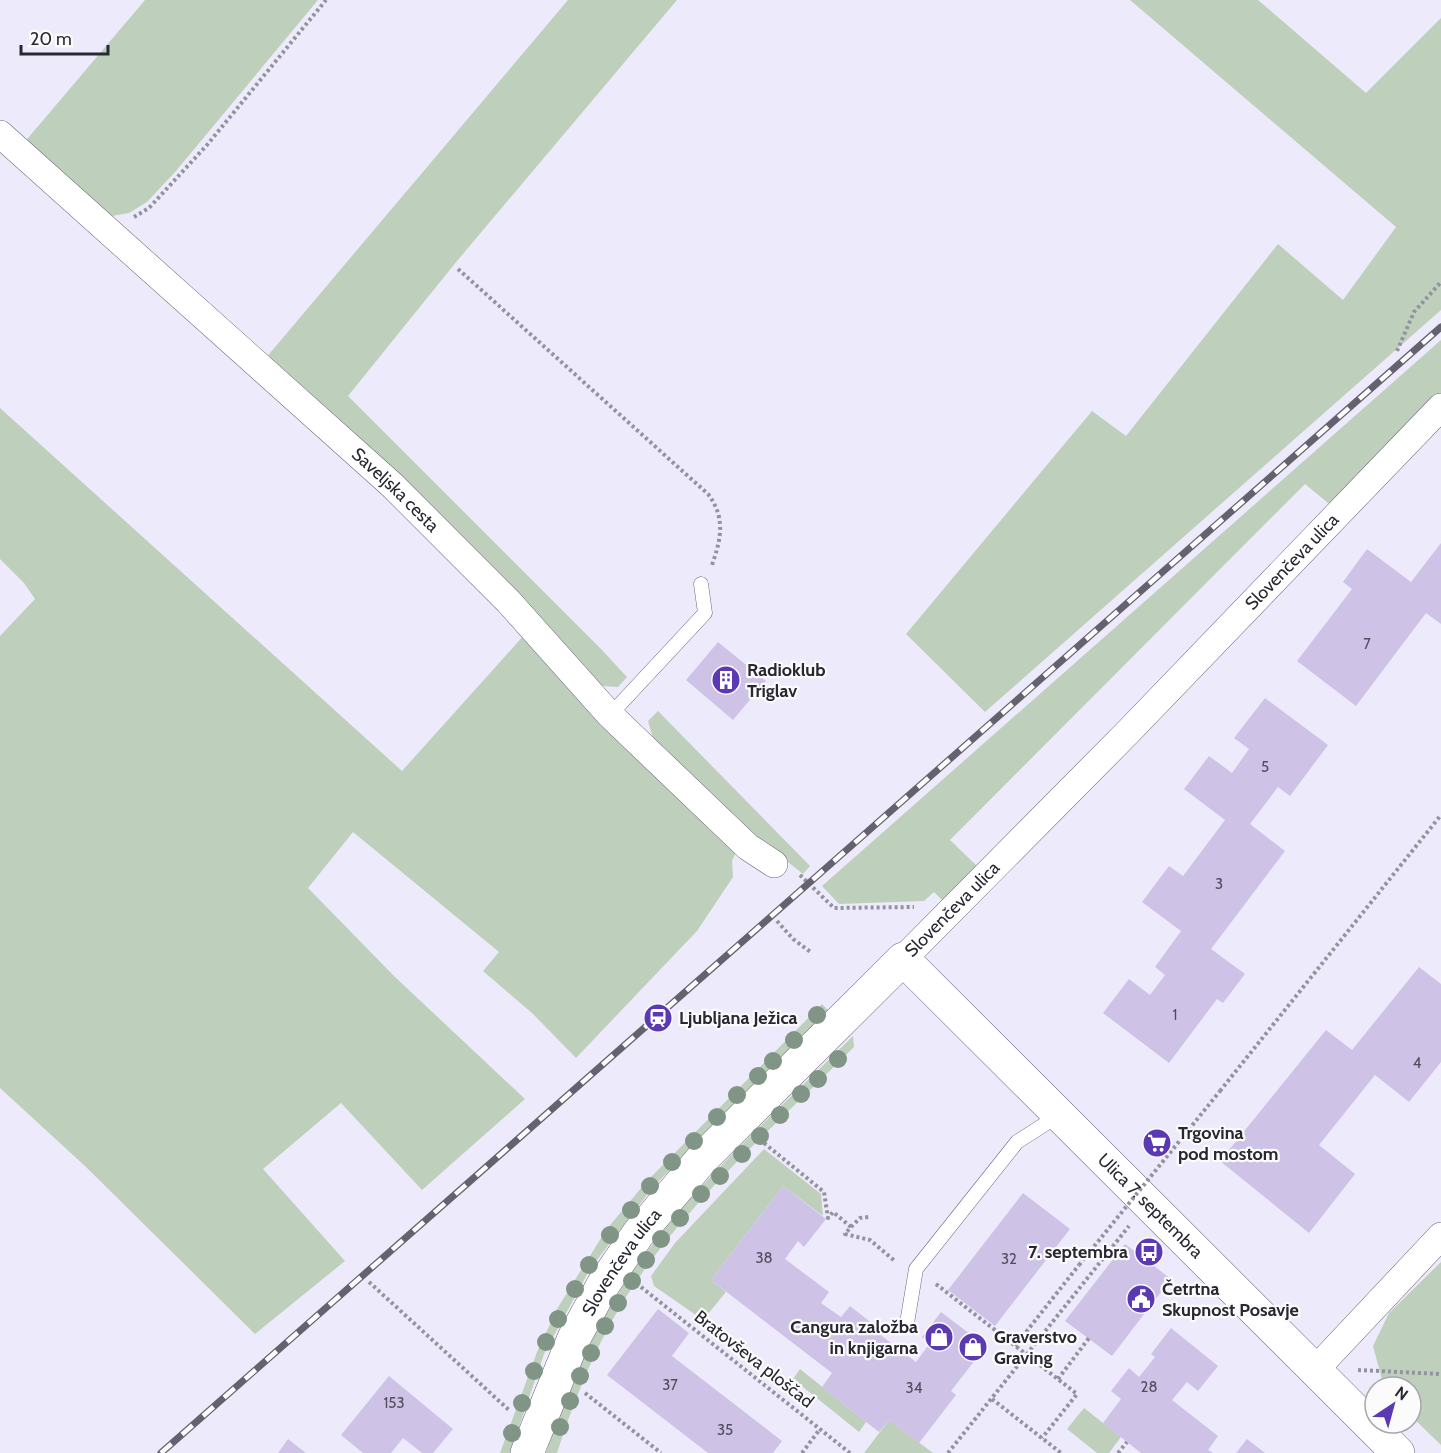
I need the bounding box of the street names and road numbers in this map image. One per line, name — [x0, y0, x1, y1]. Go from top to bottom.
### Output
street label: Saveljska cesta — [347, 443, 444, 537]
street label: Slovenčeva ulica — [1241, 509, 1344, 615]
street label: Slovenčeva ulica — [900, 857, 1005, 962]
street label: Ulica 7. septembra — [1093, 1149, 1208, 1263]
street label: Slovenčeva ulica — [577, 1204, 666, 1320]
street label: Bratovševa ploščad — [690, 1306, 818, 1412]

